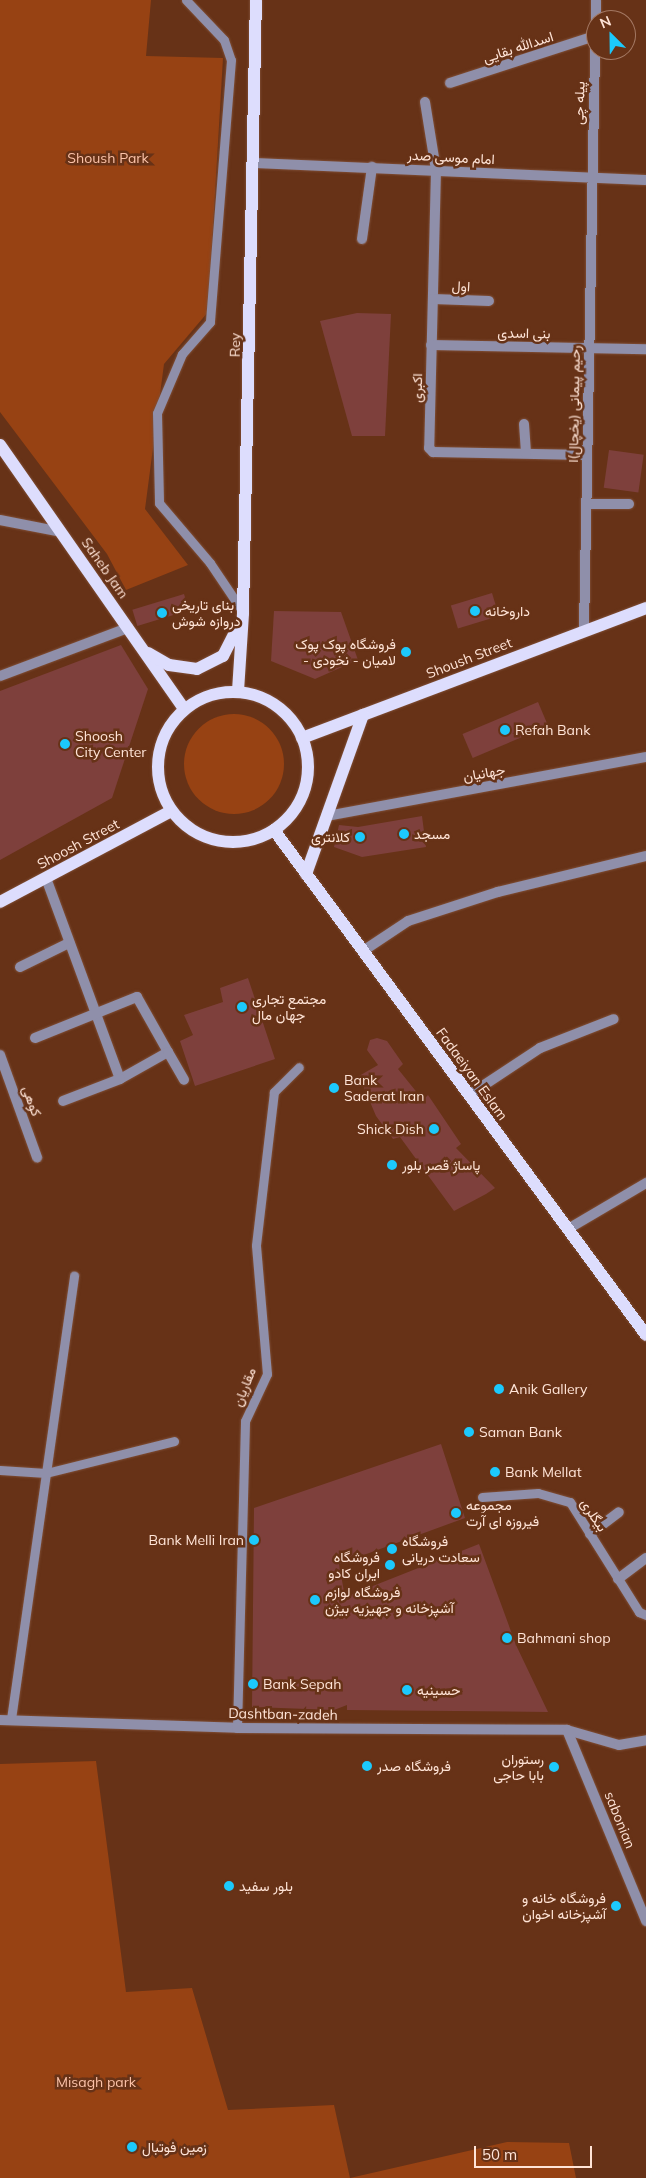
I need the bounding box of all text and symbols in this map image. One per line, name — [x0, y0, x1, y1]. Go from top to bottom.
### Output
north arrow — [586, 10, 636, 60]
text: N — [597, 12, 614, 32]
street label: اسدالله بقایی — [481, 28, 555, 66]
street label: پیله چی — [570, 81, 588, 125]
street label: امام موسی صدر — [407, 146, 495, 168]
park label: Shoush Park — [67, 150, 149, 166]
street label: اول — [451, 277, 471, 295]
street label: بنی اسدی — [497, 324, 551, 342]
street label: Rey — [226, 333, 244, 357]
street label: رحیم پیمانی (یخچال)ا — [565, 345, 583, 463]
street label: اکبری — [408, 373, 426, 403]
street label: Saheb Jam — [78, 534, 132, 602]
place label: بنای تاریخی دروازه شوش — [172, 597, 240, 630]
place label: داروخانه — [485, 603, 530, 619]
marker: داروخانه — [469, 605, 481, 617]
marker: بنای تاریخی دروازه شوش — [156, 607, 168, 619]
street label: Shoush Street — [424, 634, 514, 682]
place label: فروشگاه پوک پوک - لاميان - نخودی — [295, 636, 396, 669]
marker: فروشگاه پوک پوک - لاميان - نخودی — [400, 646, 412, 658]
place label: Refah Bank — [515, 722, 590, 738]
marker: Refah Bank — [499, 724, 511, 736]
place label: Shoosh City Center — [75, 728, 146, 760]
marker: Shoosh City Center — [59, 738, 71, 750]
street label: جهانیان — [462, 761, 506, 785]
street label: Shoosh Street — [34, 815, 122, 873]
place label: مسجد — [414, 826, 450, 842]
marker: مسجد — [398, 828, 410, 840]
place label: کلانتری — [311, 829, 350, 845]
marker: کلانتری — [354, 831, 366, 843]
place label: مجتمع تجاری جهان مال — [252, 991, 326, 1024]
marker: مجتمع تجاری جهان مال — [236, 1001, 248, 1013]
street label: Fadaeiyan Eslam — [433, 1024, 511, 1124]
place label: Bank Saderat Iran — [344, 1072, 424, 1104]
marker: Bank Saderat Iran — [328, 1082, 340, 1094]
street label: کوهی — [19, 1083, 45, 1119]
place label: Shick Dish — [357, 1121, 424, 1137]
marker: Shick Dish — [428, 1123, 440, 1135]
place label: پاساژ قصر بلور — [402, 1157, 480, 1173]
marker: پاساژ قصر بلور — [386, 1159, 398, 1171]
street label: مقاریان — [229, 1365, 259, 1409]
place label: Anik Gallery — [509, 1381, 588, 1397]
marker: Anik Gallery — [493, 1383, 505, 1395]
place label: Saman Bank — [479, 1424, 562, 1440]
marker: Saman Bank — [463, 1426, 475, 1438]
place label: Bank Mellat — [505, 1464, 582, 1480]
marker: Bank Mellat — [489, 1466, 501, 1478]
street label: بیگلری — [577, 1495, 611, 1535]
place label: مجموعه فیروزه ای آرت — [466, 1497, 539, 1530]
marker: مجموعه فیروزه ای آرت — [450, 1507, 462, 1519]
place label: Bank Melli Iran — [148, 1532, 244, 1548]
place label: فروشگاه سعادت دریانی — [402, 1533, 480, 1565]
marker: Bank Melli Iran — [248, 1534, 260, 1546]
marker: فروشگاه سعادت دریانی — [386, 1543, 398, 1555]
place label: فروشگاه ایران کادو — [328, 1549, 380, 1581]
marker: فروشگاه ایران کادو — [384, 1559, 396, 1571]
place label: فروشگاه لوازم آشپزخانه و جهیزیه بیژن — [325, 1584, 454, 1616]
marker: فروشگاه لوازم آشپزخانه و جهیزیه بیژن — [309, 1594, 321, 1606]
place label: Bahmani shop — [517, 1630, 611, 1646]
marker: Bahmani shop — [501, 1632, 513, 1644]
place label: Bank Sepah — [263, 1676, 341, 1692]
marker: Bank Sepah — [247, 1678, 259, 1690]
place label: حسینیه — [417, 1682, 460, 1698]
marker: حسینیه — [401, 1684, 413, 1696]
street label: Dashtban-zadeh — [228, 1705, 338, 1723]
place label: رستوران بابا حاجی — [493, 1751, 544, 1784]
place label: فروشگاه صدر — [377, 1758, 451, 1774]
marker: فروشگاه صدر — [361, 1760, 373, 1772]
marker: رستوران بابا حاجی — [548, 1761, 560, 1773]
street label: sabonian — [601, 1789, 639, 1851]
place label: بلور سفید — [239, 1878, 293, 1894]
marker: بلور سفید — [223, 1880, 235, 1892]
place label: فروشگاه خانه و آشپزخانه اخوان — [522, 1890, 606, 1922]
marker: فروشگاه خانه و آشپزخانه اخوان — [610, 1900, 622, 1912]
park label: Misagh park — [56, 2074, 136, 2090]
scale bar — [476, 2136, 594, 2168]
place label: زمین فوتبال — [142, 2139, 207, 2155]
marker: زمین فوتبال — [126, 2141, 138, 2153]
text: 50 m — [482, 2145, 517, 2164]

